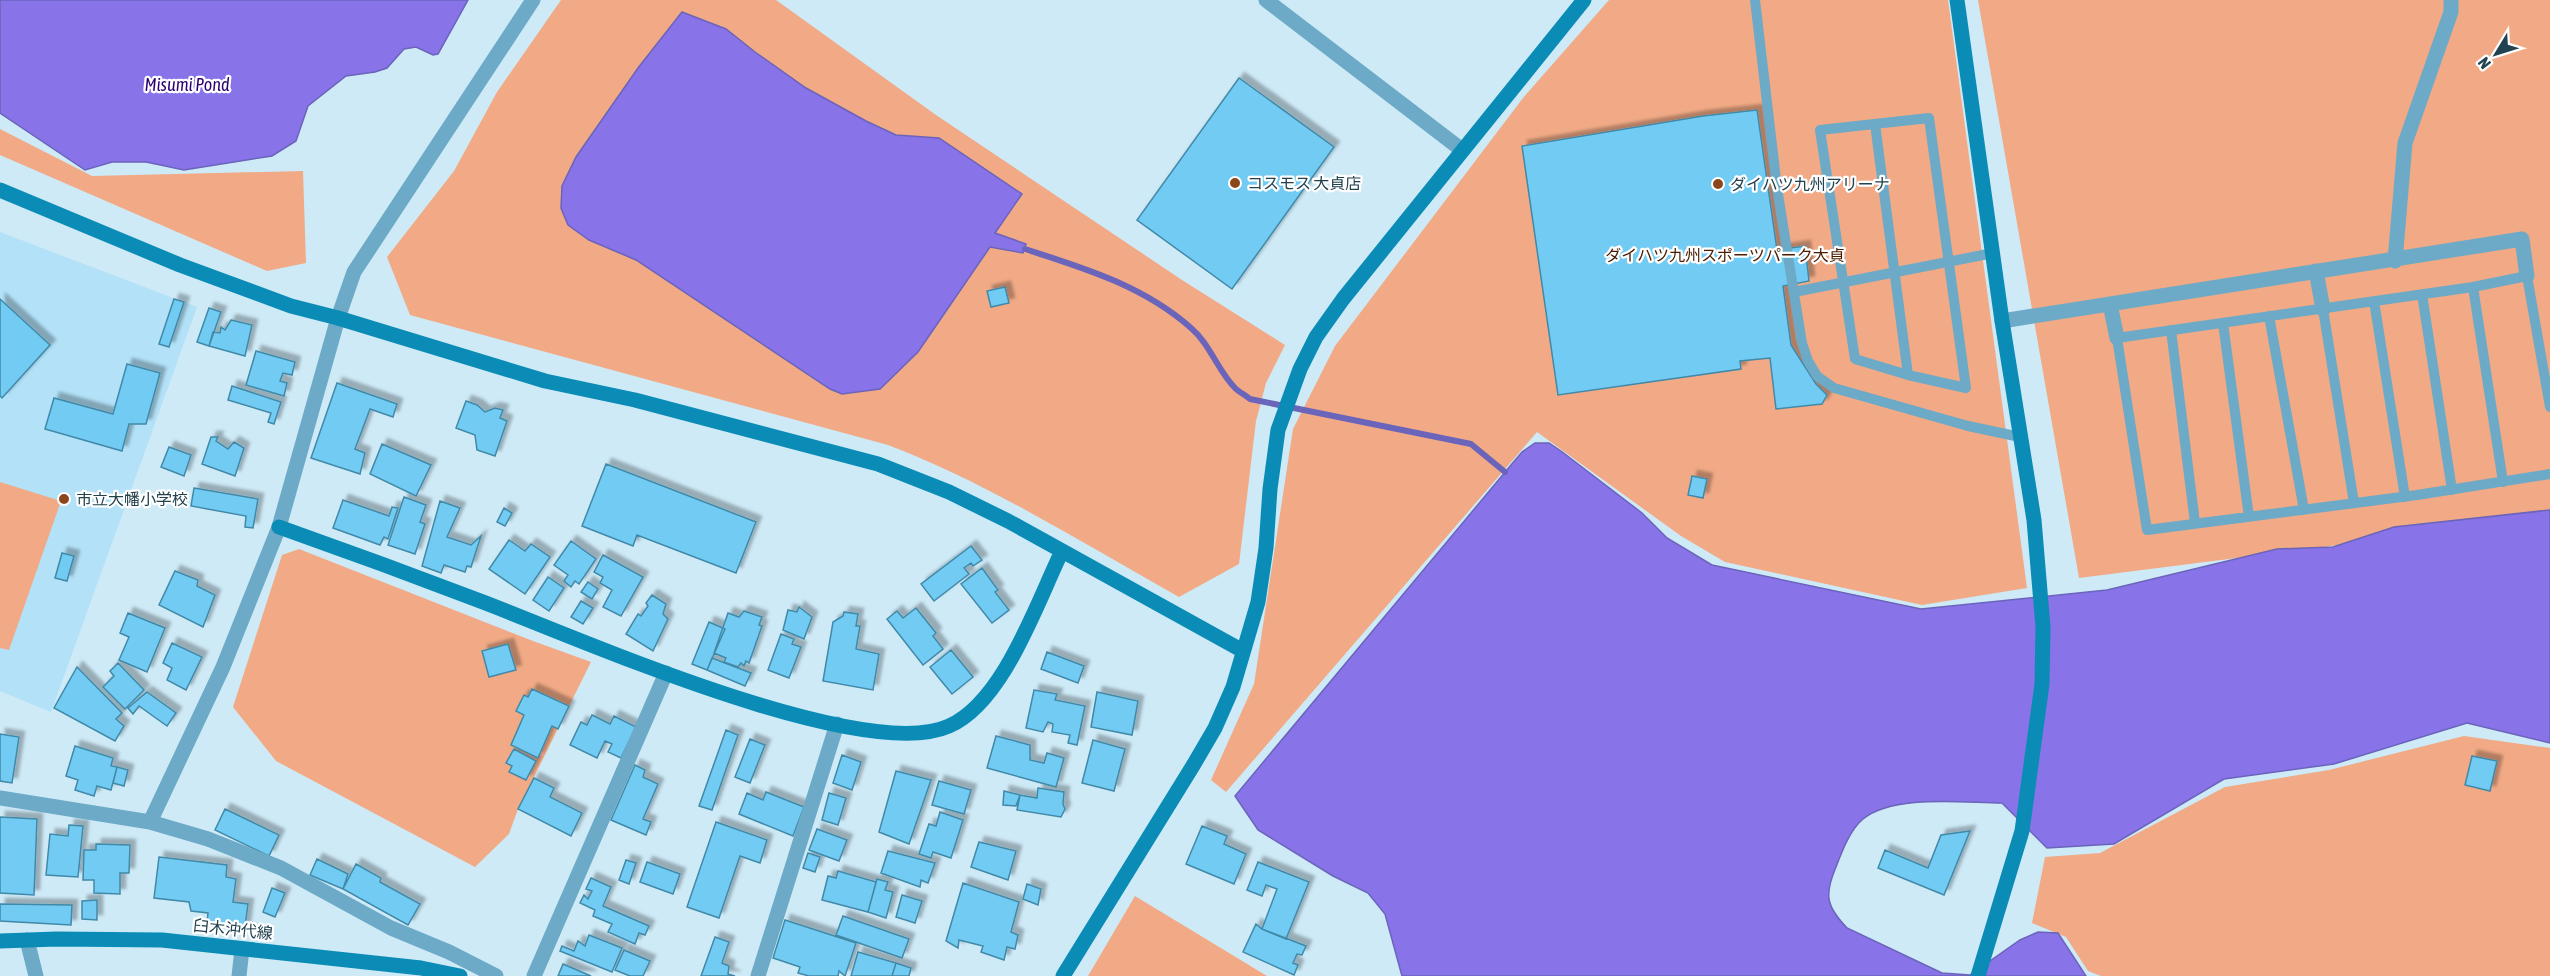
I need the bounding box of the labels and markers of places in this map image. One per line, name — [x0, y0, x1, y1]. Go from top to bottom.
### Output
place label: コスモス 大貞店 — [1247, 174, 1361, 192]
place label: ダイハツ九州アリーナ — [1730, 175, 1890, 193]
marker: コスモス 大貞店 — [1228, 176, 1242, 190]
marker: ダイハツ九州アリーナ — [1711, 177, 1725, 191]
place label: 市立大幡小学校 — [76, 490, 188, 508]
marker: 市立大幡小学校 — [57, 492, 71, 506]

